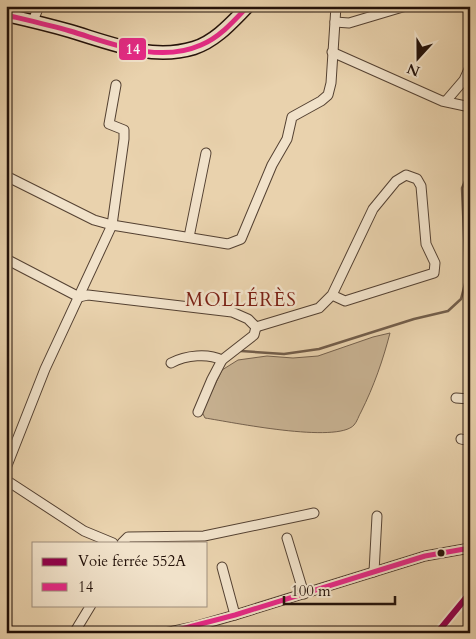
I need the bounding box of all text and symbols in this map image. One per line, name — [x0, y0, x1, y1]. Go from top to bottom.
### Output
north arrow — [394, 32, 444, 82]
line badge: 14 — [118, 37, 147, 61]
text: 14 — [126, 40, 140, 59]
text: N — [404, 59, 423, 81]
district label: MOLLÉRÈS — [185, 287, 297, 313]
legend — [32, 542, 208, 606]
unlabelled marker — [436, 548, 446, 558]
text: Voie ferrée 552A — [78, 551, 186, 571]
scale bar — [284, 574, 395, 606]
text: 14 — [78, 577, 94, 597]
text: 100 m — [291, 581, 331, 601]

